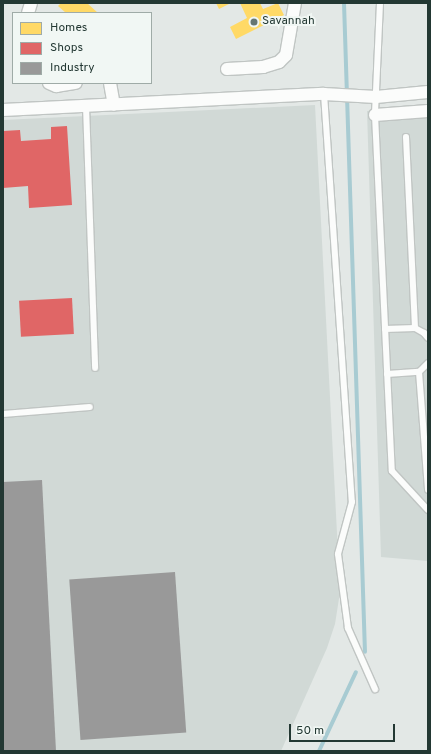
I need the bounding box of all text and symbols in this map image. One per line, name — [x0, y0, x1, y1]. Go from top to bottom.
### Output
legend — [12, 12, 152, 84]
place label: Savannah — [262, 15, 315, 29]
marker: Savannah — [249, 17, 259, 27]
text: Homes — [50, 20, 87, 36]
text: Shops — [50, 40, 83, 56]
text: Industry — [50, 60, 95, 76]
scale bar — [291, 716, 397, 742]
text: 50 m — [296, 723, 324, 739]

